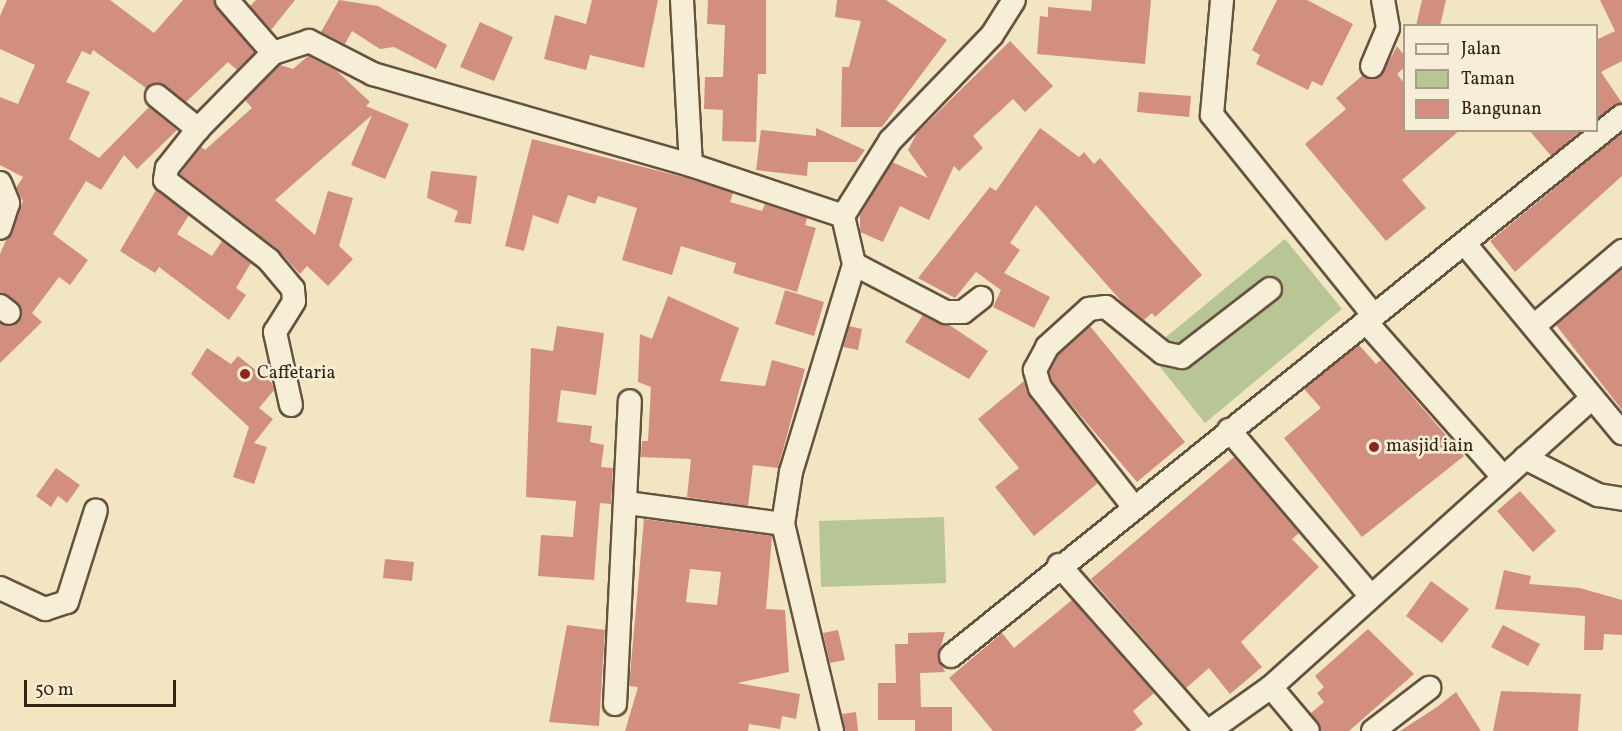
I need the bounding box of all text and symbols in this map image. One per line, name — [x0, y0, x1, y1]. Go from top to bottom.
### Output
legend — [1403, 24, 1598, 132]
text: Jalan — [1461, 37, 1501, 62]
text: Taman — [1461, 67, 1515, 92]
text: Bangunan — [1461, 97, 1542, 122]
place label: Caffetaria — [257, 363, 335, 385]
marker: Caffetaria — [238, 367, 252, 381]
place label: masjid iain — [1386, 436, 1473, 458]
marker: masjid iain — [1367, 440, 1381, 454]
scale bar — [27, 668, 178, 706]
text: 50 m — [35, 678, 74, 703]

